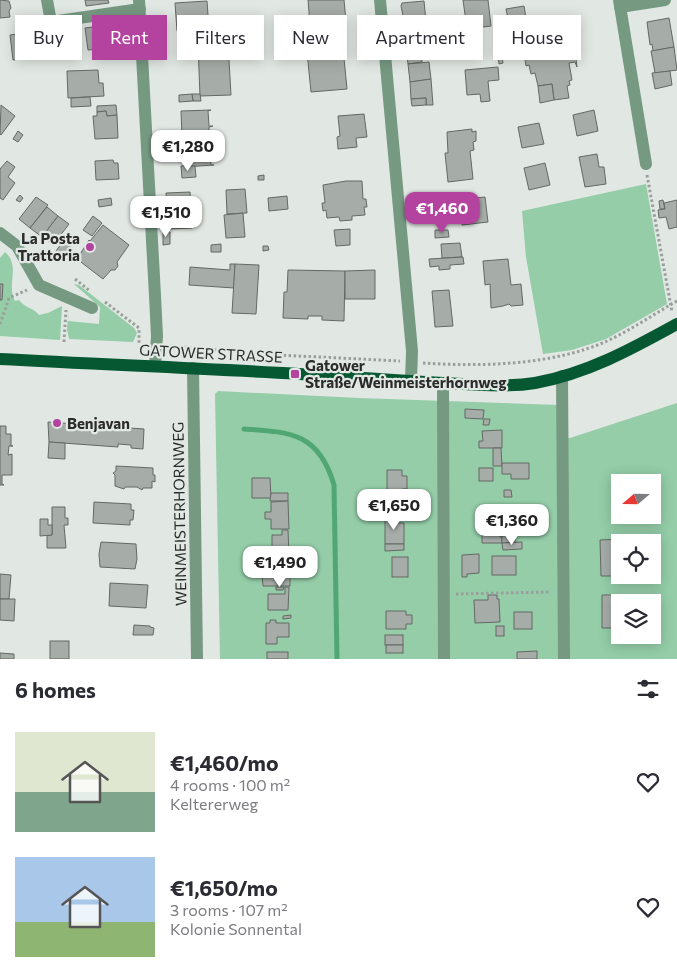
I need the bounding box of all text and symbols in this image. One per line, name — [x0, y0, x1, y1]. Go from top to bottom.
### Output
chip: Buy — [15, 15, 82, 60]
chip: Rent — [92, 15, 167, 60]
chip: Filters — [177, 15, 264, 60]
chip: New — [274, 15, 347, 60]
chip: Apartment — [357, 15, 483, 60]
chip: House — [493, 15, 581, 60]
pin: €1,280 — [147, 130, 229, 172]
text: €1,280 — [162, 136, 214, 155]
pin: €1,460 — [401, 192, 483, 234]
pin: €1,510 — [125, 196, 207, 238]
text: €1,460 — [416, 198, 468, 217]
text: €1,510 — [141, 202, 191, 221]
place label: La Posta Trattoria — [17, 229, 80, 264]
marker: La Posta Trattoria — [84, 241, 96, 253]
street label: GATOWER STRASSE — [139, 340, 283, 366]
place label: Gatower Straße/Weinmeisterhornweg — [305, 356, 506, 391]
marker: Gatower Straße/Weinmeisterhornweg — [289, 368, 301, 380]
place label: Benjavan — [67, 414, 130, 432]
marker: Benjavan — [51, 417, 63, 429]
street label: WEINMEISTERHORNWEG — [168, 422, 190, 606]
north arrow — [611, 474, 661, 524]
map controls — [611, 474, 661, 644]
pin: €1,650 — [353, 488, 435, 531]
text: €1,650 — [368, 495, 420, 514]
pin: €1,360 — [471, 504, 553, 546]
text: €1,360 — [486, 510, 538, 529]
button: locate — [611, 534, 661, 584]
pin: €1,490 — [239, 546, 321, 588]
text: €1,490 — [254, 552, 306, 571]
button: layers — [611, 594, 661, 644]
icon: filters — [634, 675, 662, 703]
text: 6 homes — [15, 677, 96, 702]
text: €1,460/mo — [170, 750, 278, 775]
icon: home — [55, 752, 115, 812]
icon: heart — [634, 768, 662, 796]
text: 4 rooms · 100 m² — [170, 775, 290, 794]
text: Keltererweg — [170, 794, 258, 813]
text: €1,650/mo — [170, 875, 278, 900]
icon: home — [55, 877, 115, 937]
icon: heart — [634, 893, 662, 921]
text: 3 rooms · 107 m² — [170, 900, 288, 919]
text: Kolonie Sonnental — [170, 919, 302, 938]

